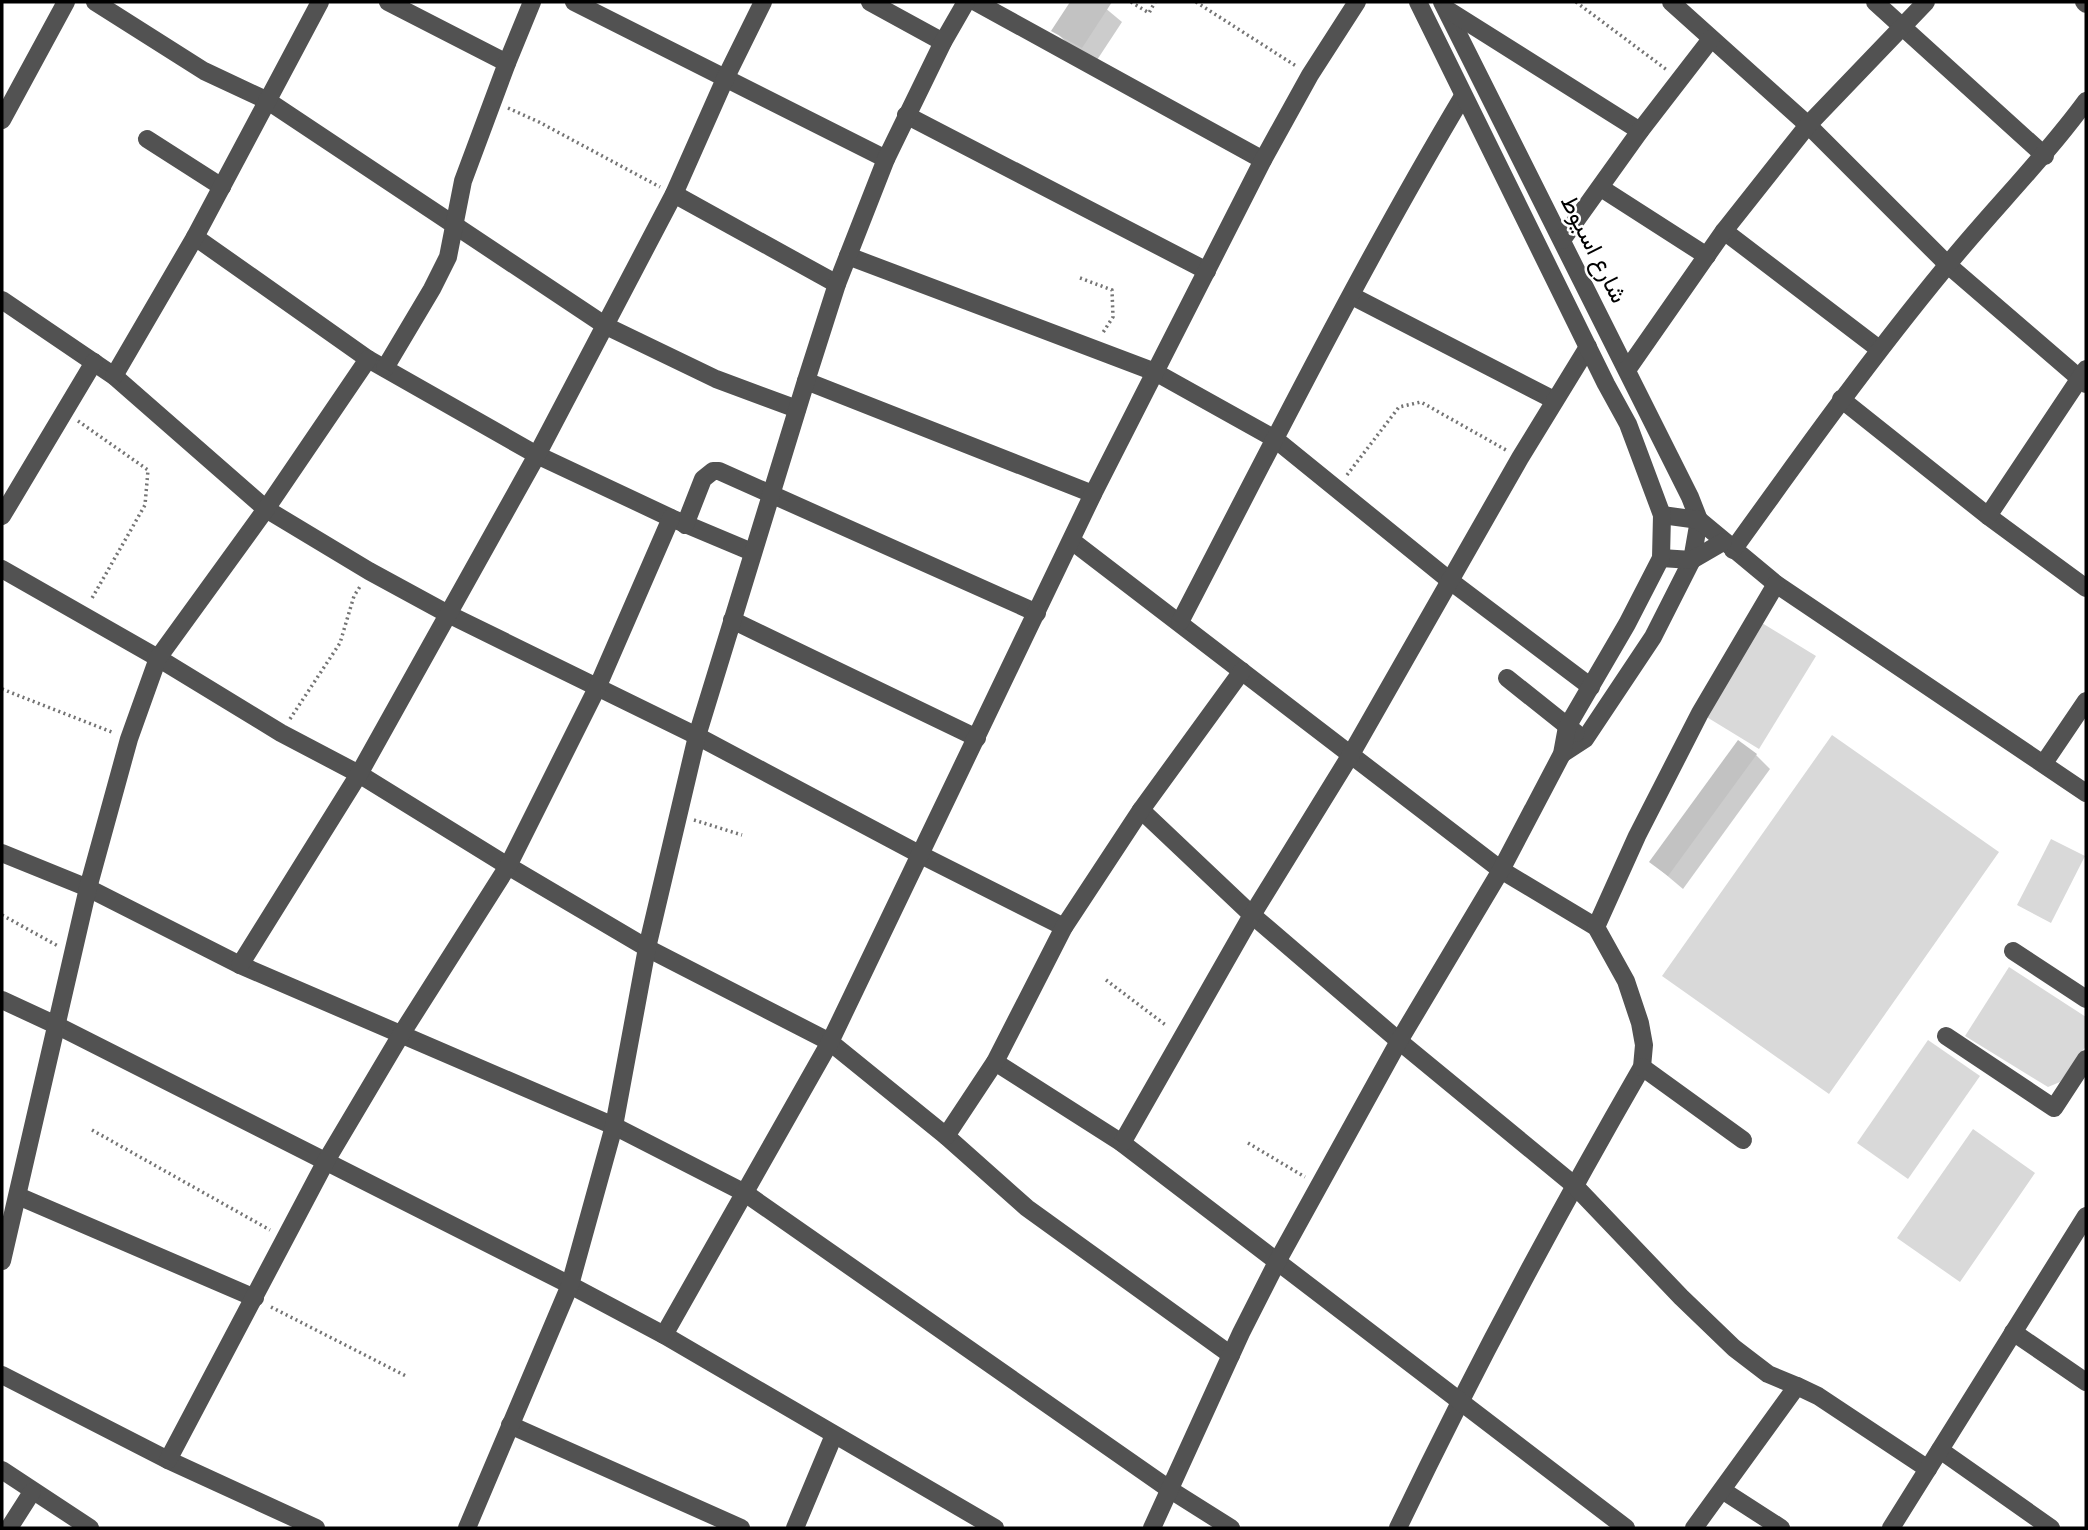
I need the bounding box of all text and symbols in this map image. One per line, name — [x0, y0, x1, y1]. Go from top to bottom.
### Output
street label: شارع اسيوط — [1553, 190, 1633, 308]

